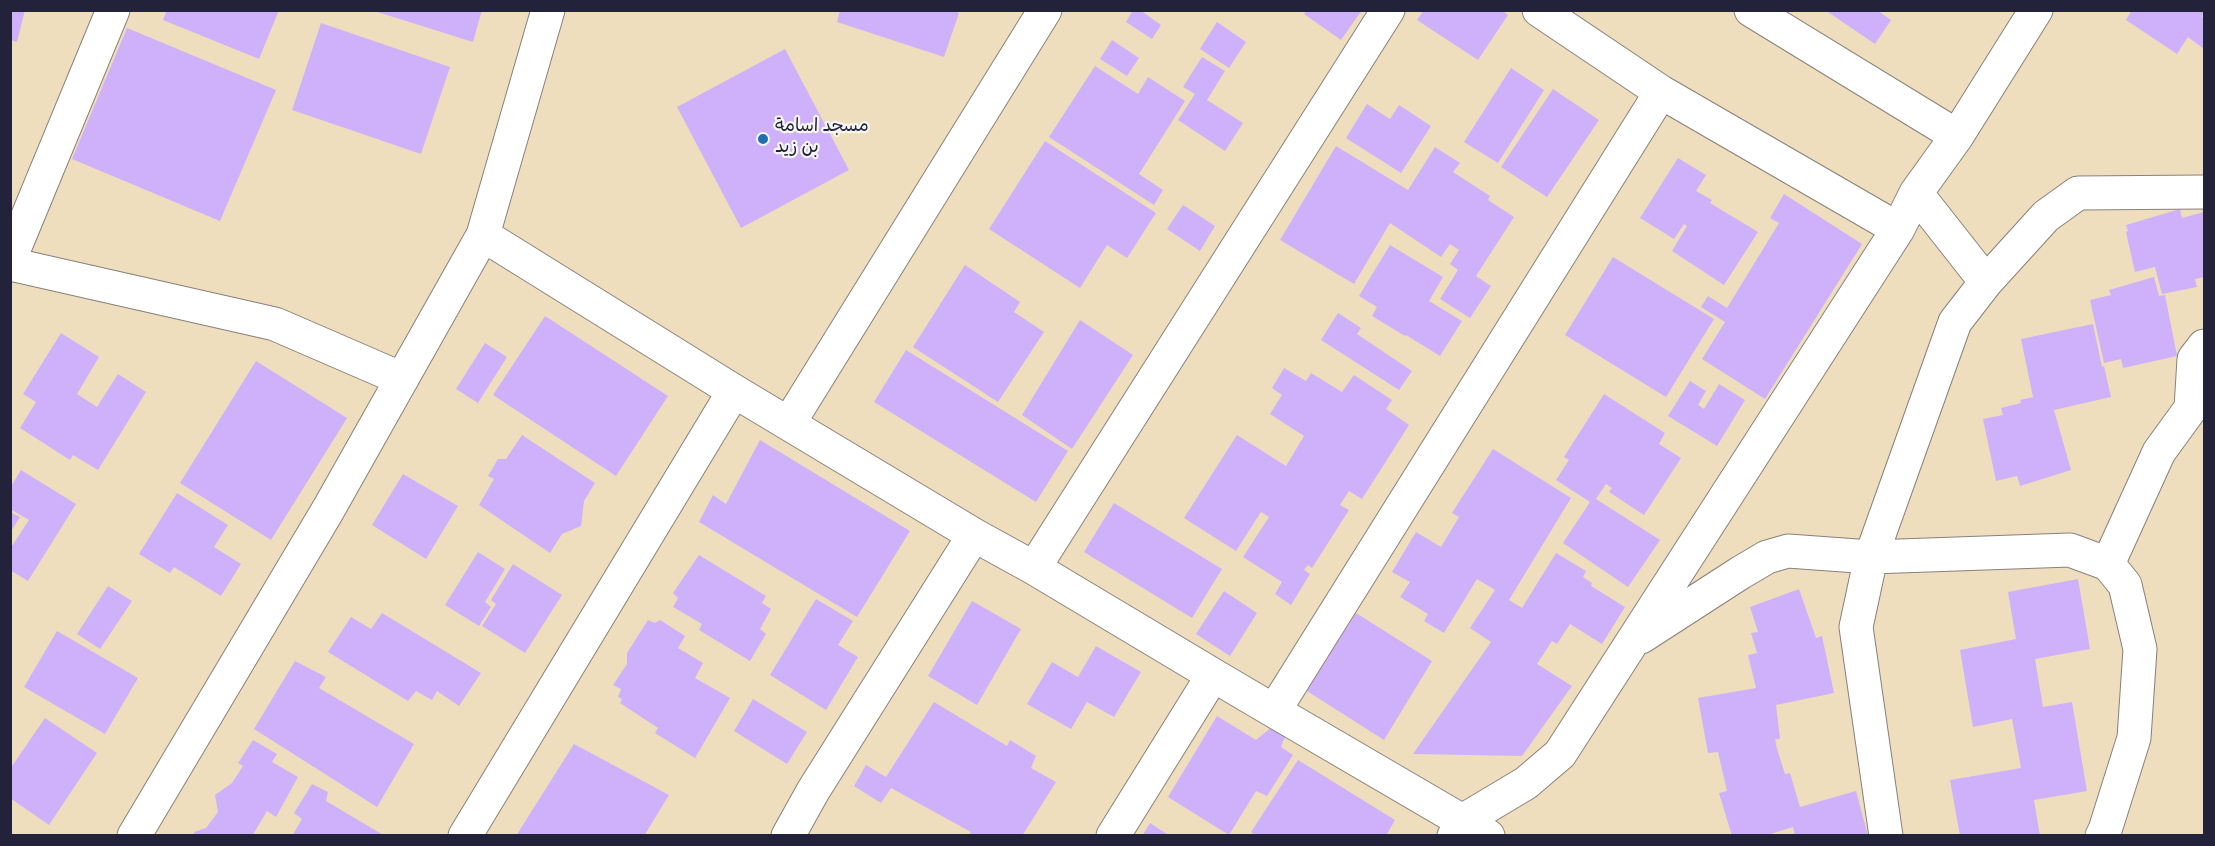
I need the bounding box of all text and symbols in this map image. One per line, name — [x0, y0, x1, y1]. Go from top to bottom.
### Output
place label: مسجد اسامة بن زيد — [775, 118, 869, 160]
marker: مسجد اسامة بن زيد — [756, 132, 770, 146]

